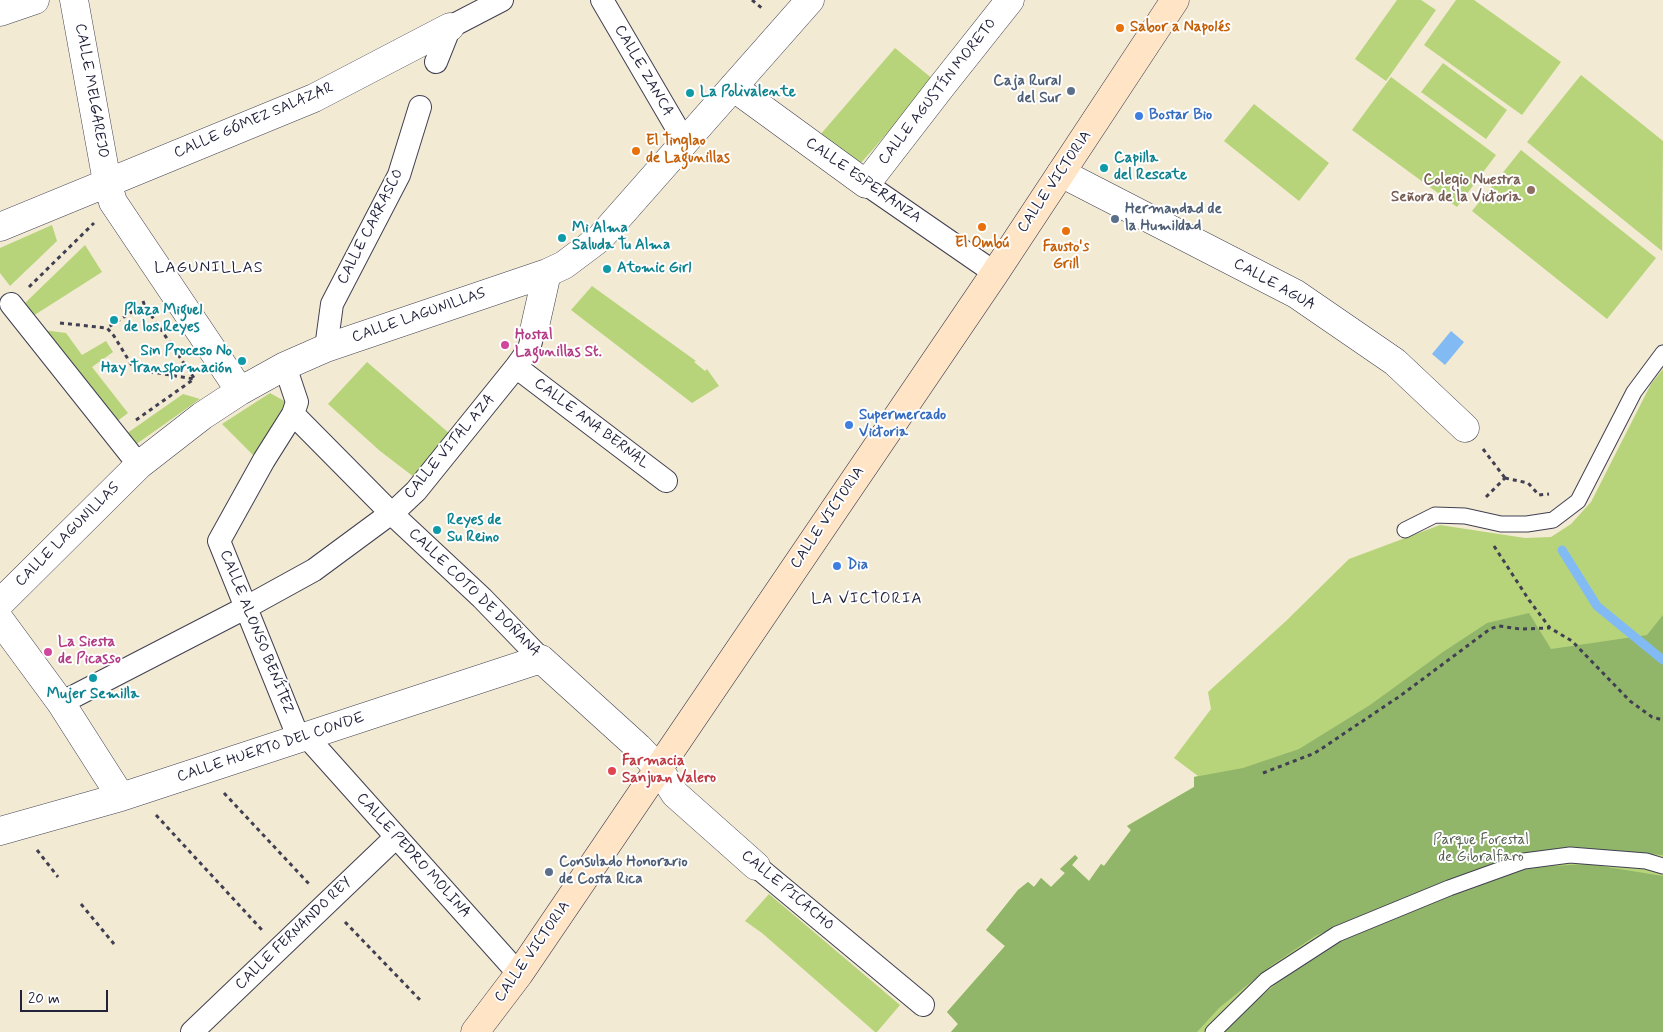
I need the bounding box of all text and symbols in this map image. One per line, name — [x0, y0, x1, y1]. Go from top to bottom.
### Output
street label: CALLE AGUSTÍN MORETO — [875, 15, 1001, 169]
place label: Sabor a Napolés — [1130, 19, 1230, 37]
street label: CALLE MELGAREJO — [70, 22, 112, 160]
street label: CALLE ZANCA — [610, 22, 676, 120]
marker: Sabor a Napolés — [1114, 22, 1126, 34]
place label: Caja Rural del Sur — [993, 73, 1061, 108]
street label: CALLE GÓMEZ SALAZAR — [172, 79, 336, 163]
place label: La Polivalente — [700, 84, 796, 102]
marker: Caja Rural del Sur — [1065, 85, 1077, 97]
marker: La Polivalente — [684, 87, 696, 99]
place label: Bostar Bio — [1149, 107, 1212, 125]
marker: Bostar Bio — [1133, 110, 1145, 122]
street label: CALLE VICTORIA — [1014, 127, 1096, 237]
place label: El Tinglao de Lagunillas — [646, 133, 730, 168]
street label: CALLE ESPERANZA — [802, 134, 924, 228]
marker: El Tinglao de Lagunillas — [630, 145, 642, 157]
place label: Capilla del Rescate — [1114, 150, 1187, 185]
marker: Capilla del Rescate — [1098, 162, 1110, 174]
street label: CALLE CARRASCO — [334, 166, 408, 288]
place label: Colegio Nuestra Señora de la Victoria — [1391, 172, 1521, 207]
marker: Colegio Nuestra Señora de la Victoria — [1525, 184, 1537, 196]
place label: Hermandad de la Humildad — [1125, 201, 1222, 236]
marker: Hermandad de la Humildad — [1109, 213, 1121, 225]
place label: Mi Alma Saluda Tu Alma — [572, 220, 670, 255]
marker: El Ombú — [976, 221, 988, 233]
marker: Fausto's Grill — [1060, 225, 1072, 237]
marker: Mi Alma Saluda Tu Alma — [556, 232, 568, 244]
place label: El Ombú — [955, 235, 1009, 253]
place label: Fausto's Grill — [1043, 239, 1089, 274]
street label: CALLE AGUA — [1230, 255, 1318, 315]
district label: LAGUNILLAS — [156, 259, 262, 279]
place label: Atomic Girl — [617, 260, 691, 278]
marker: Atomic Girl — [601, 263, 613, 275]
street label: CALLE LAGUNILLAS — [350, 285, 488, 347]
place label: Plaza Miguel de los Reyes — [124, 302, 202, 337]
marker: Plaza Miguel de los Reyes — [108, 314, 120, 326]
place label: Hostal Lagunillas St. — [515, 327, 602, 362]
marker: Hostal Lagunillas St. — [499, 339, 511, 351]
place label: Sin Proceso No Hay Transformación — [101, 343, 232, 378]
marker: Sin Proceso No Hay Transformación — [236, 355, 248, 367]
street label: CALLE ANA BERNAL — [530, 375, 652, 473]
street label: CALLE VITAL AZA — [401, 391, 499, 503]
place label: Supermercado Victoria — [859, 407, 946, 442]
marker: Supermercado Victoria — [843, 419, 855, 431]
street label: CALLE VICTORIA — [787, 463, 869, 573]
street label: CALLE LAGUNILLAS — [12, 479, 124, 591]
place label: Reyes de Su Reino — [447, 512, 502, 547]
marker: Reyes de Su Reino — [431, 524, 443, 536]
street label: CALLE COTO DE DOÑANA — [404, 525, 544, 661]
street label: CALLE ALONSO BENÍTEZ — [215, 548, 297, 716]
place label: Dia — [847, 557, 868, 575]
marker: Dia — [831, 560, 843, 572]
district label: LA VICTORIA — [812, 590, 922, 610]
place label: La Siesta de Picasso — [58, 634, 121, 669]
marker: La Siesta de Picasso — [42, 646, 54, 658]
marker: Mujer Semilla — [87, 672, 99, 684]
place label: Mujer Semilla — [47, 686, 139, 704]
street label: CALLE HUERTO DEL CONDE — [175, 709, 367, 787]
place label: Farmacia Sanjuan Valero — [622, 753, 716, 788]
marker: Farmacia Sanjuan Valero — [606, 765, 618, 777]
street label: CALLE PEDRO MOLINA — [352, 790, 474, 922]
park label: Parque Forestal de Gibralfaro — [1433, 832, 1529, 867]
street label: CALLE PICACHO — [737, 847, 837, 935]
place label: Consulado Honorario de Costa Rica — [559, 854, 688, 889]
marker: Consulado Honorario de Costa Rica — [543, 866, 555, 878]
street label: CALLE FERNANDO REY — [232, 874, 356, 994]
street label: CALLE VICTORIA — [491, 898, 575, 1006]
scale bar — [22, 980, 110, 1012]
text: 20 m — [28, 989, 60, 1009]

